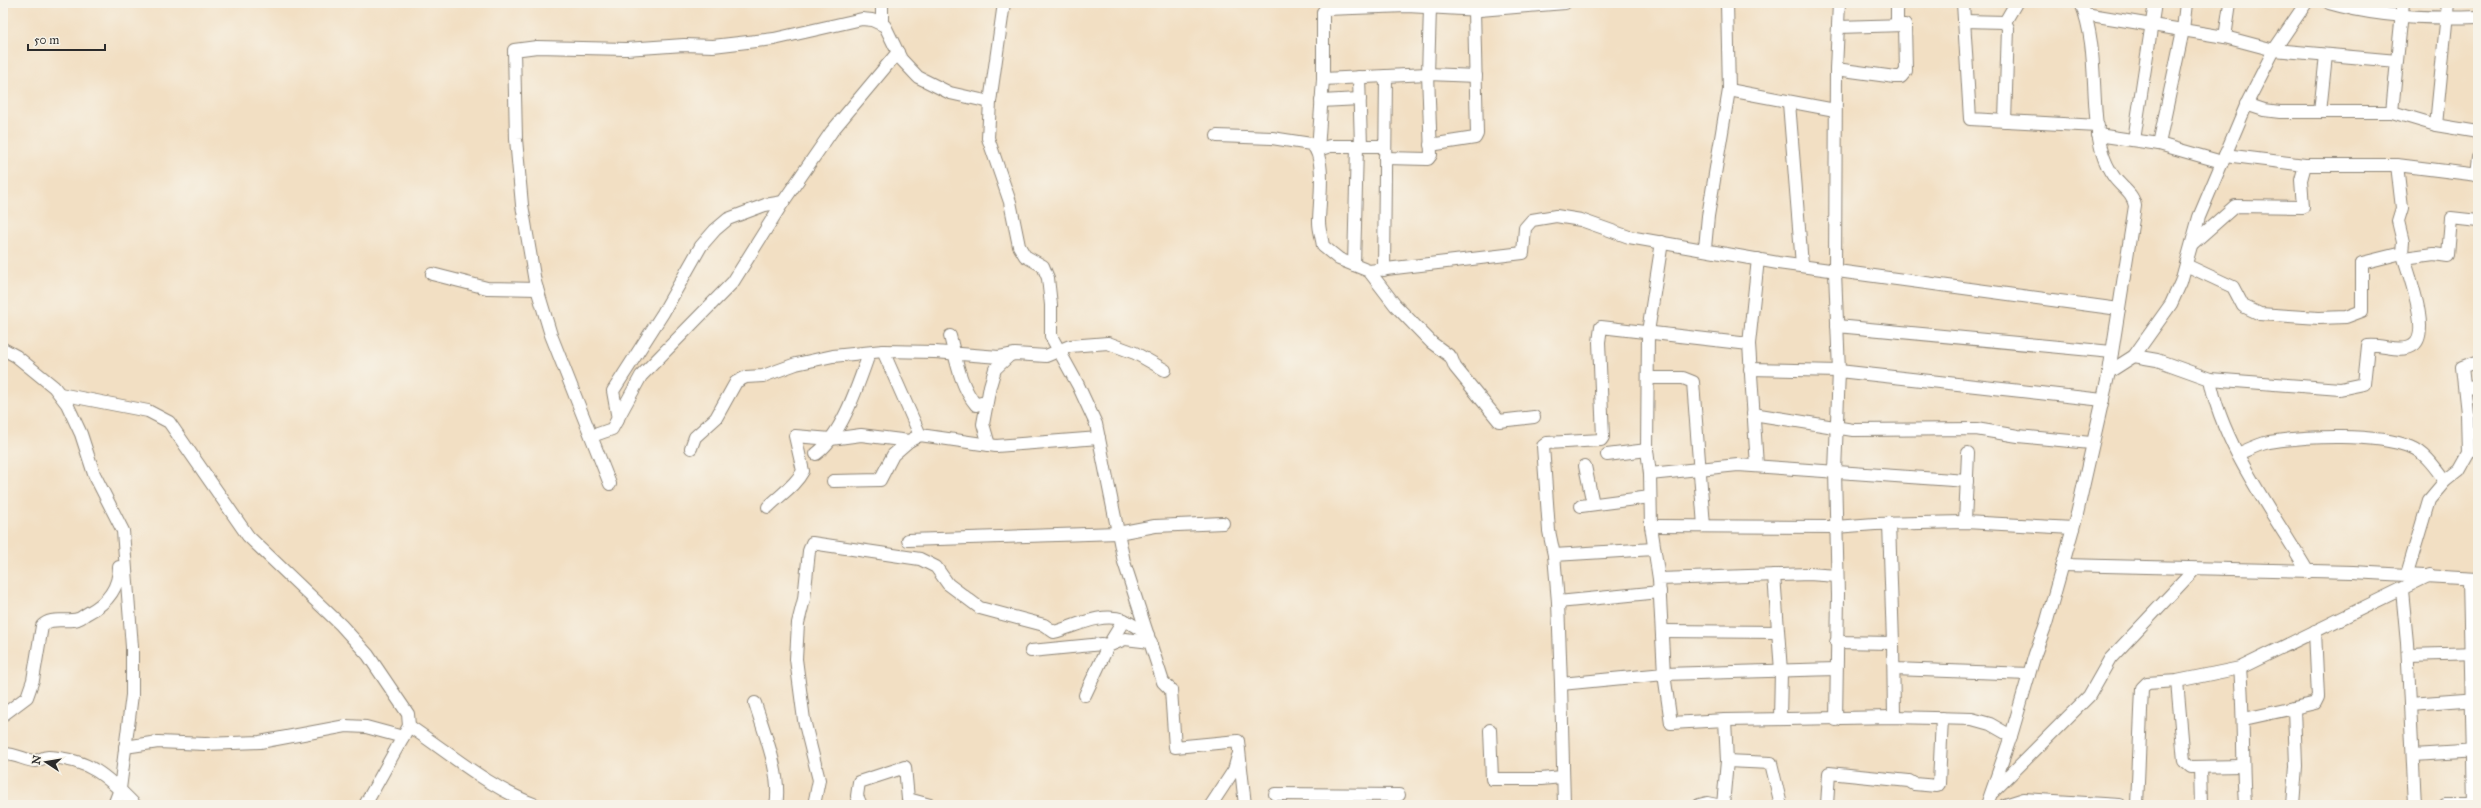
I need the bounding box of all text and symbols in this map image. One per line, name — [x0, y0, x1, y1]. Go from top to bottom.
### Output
scale bar — [28, 26, 105, 52]
text: 50 m — [34, 33, 59, 47]
north arrow — [26, 742, 66, 782]
text: N — [29, 753, 44, 766]

